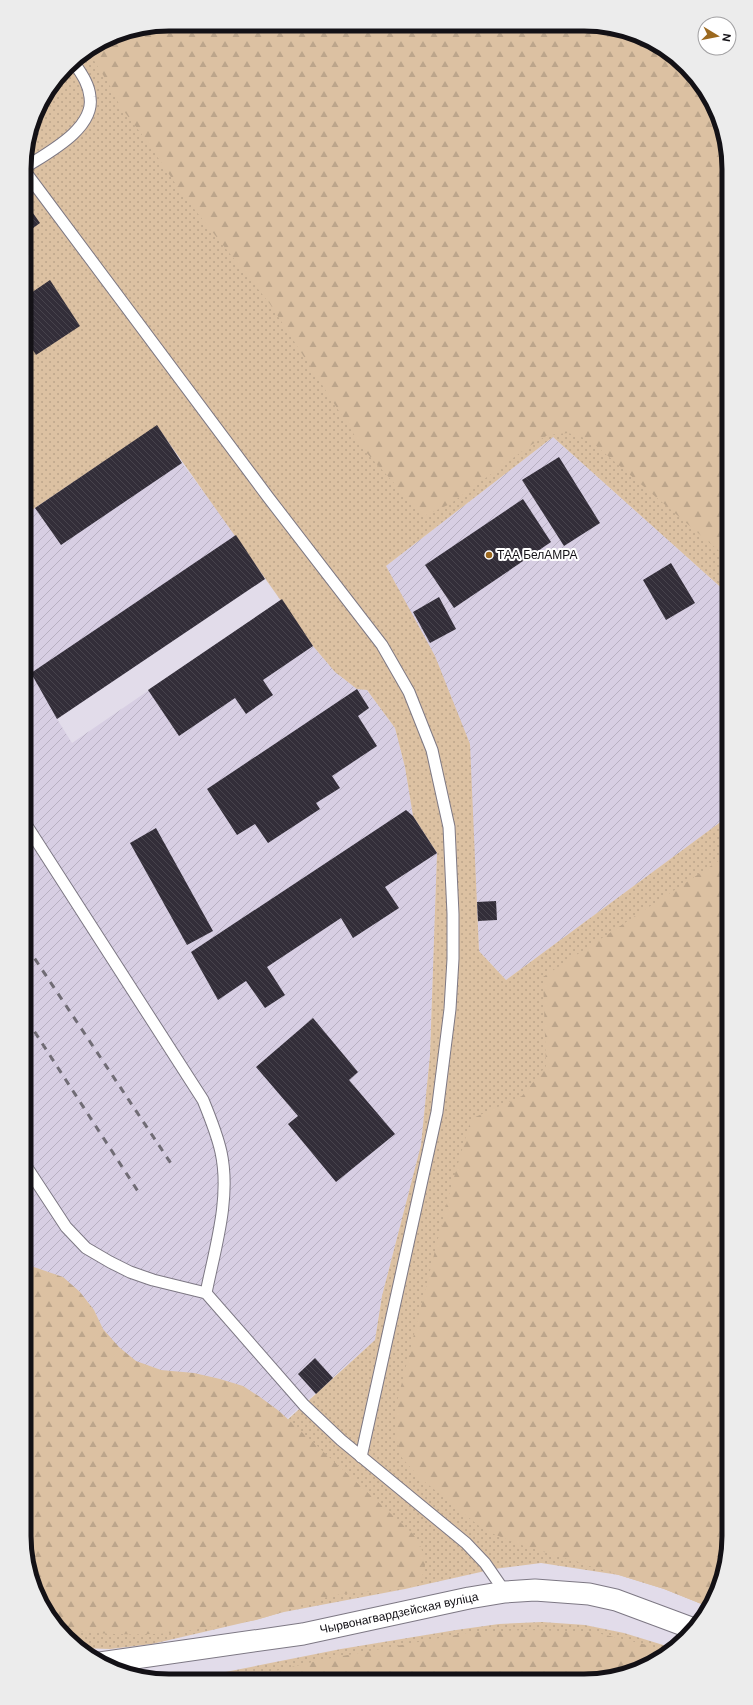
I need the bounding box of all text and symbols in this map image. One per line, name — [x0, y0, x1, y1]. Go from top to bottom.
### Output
north arrow — [697, 16, 737, 56]
text: N — [719, 33, 734, 43]
place label: ТАА БелАМРА — [497, 547, 578, 563]
marker: ТАА БелАМРА — [484, 550, 494, 560]
street label: Чырвонагвардзейская вуліца — [318, 1588, 480, 1638]

